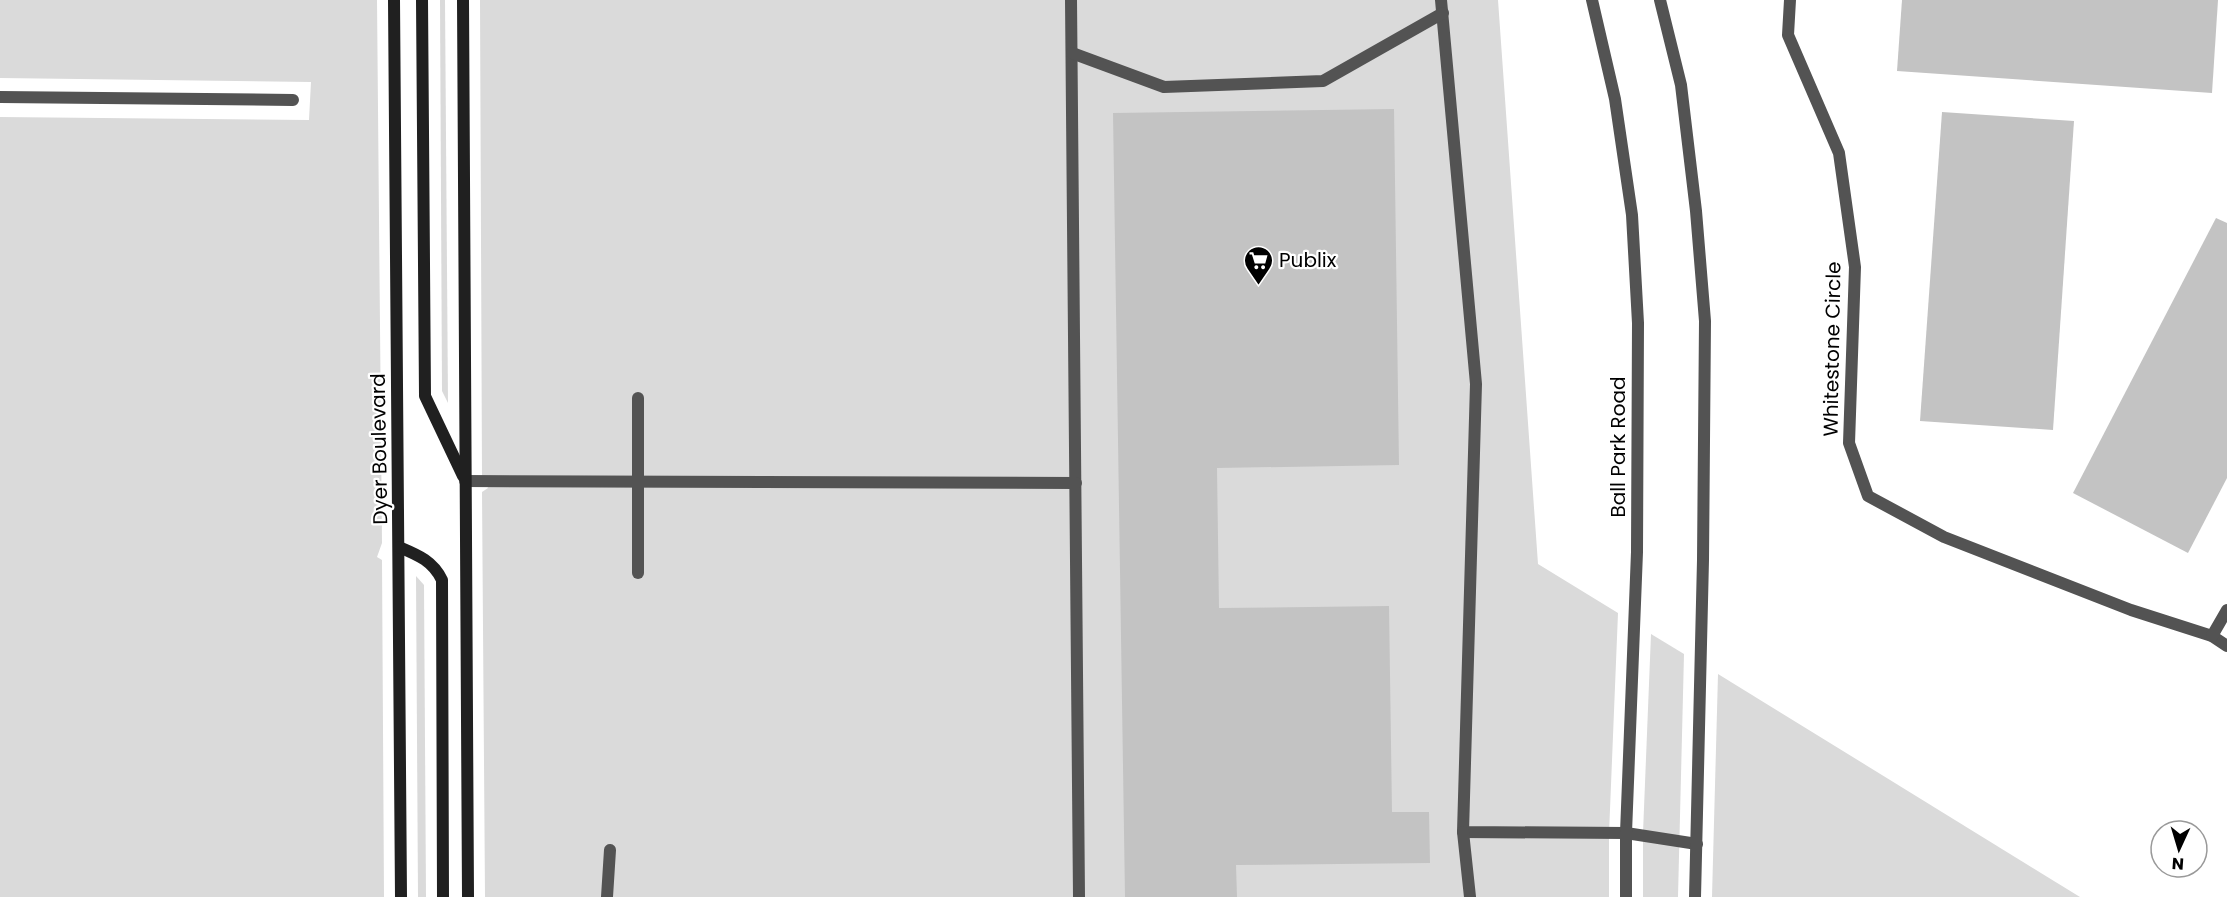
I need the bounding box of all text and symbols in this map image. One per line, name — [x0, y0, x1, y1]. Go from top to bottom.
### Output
supermarket icon: Publix — [1242, 244, 1274, 286]
place label: Publix — [1279, 246, 1337, 274]
street label: Whitestone Circle — [1816, 261, 1848, 437]
street label: Dyer Boulevard — [364, 373, 394, 525]
street label: Ball Park Road — [1604, 376, 1632, 518]
north arrow — [2149, 819, 2209, 879]
text: N — [2171, 852, 2185, 875]

